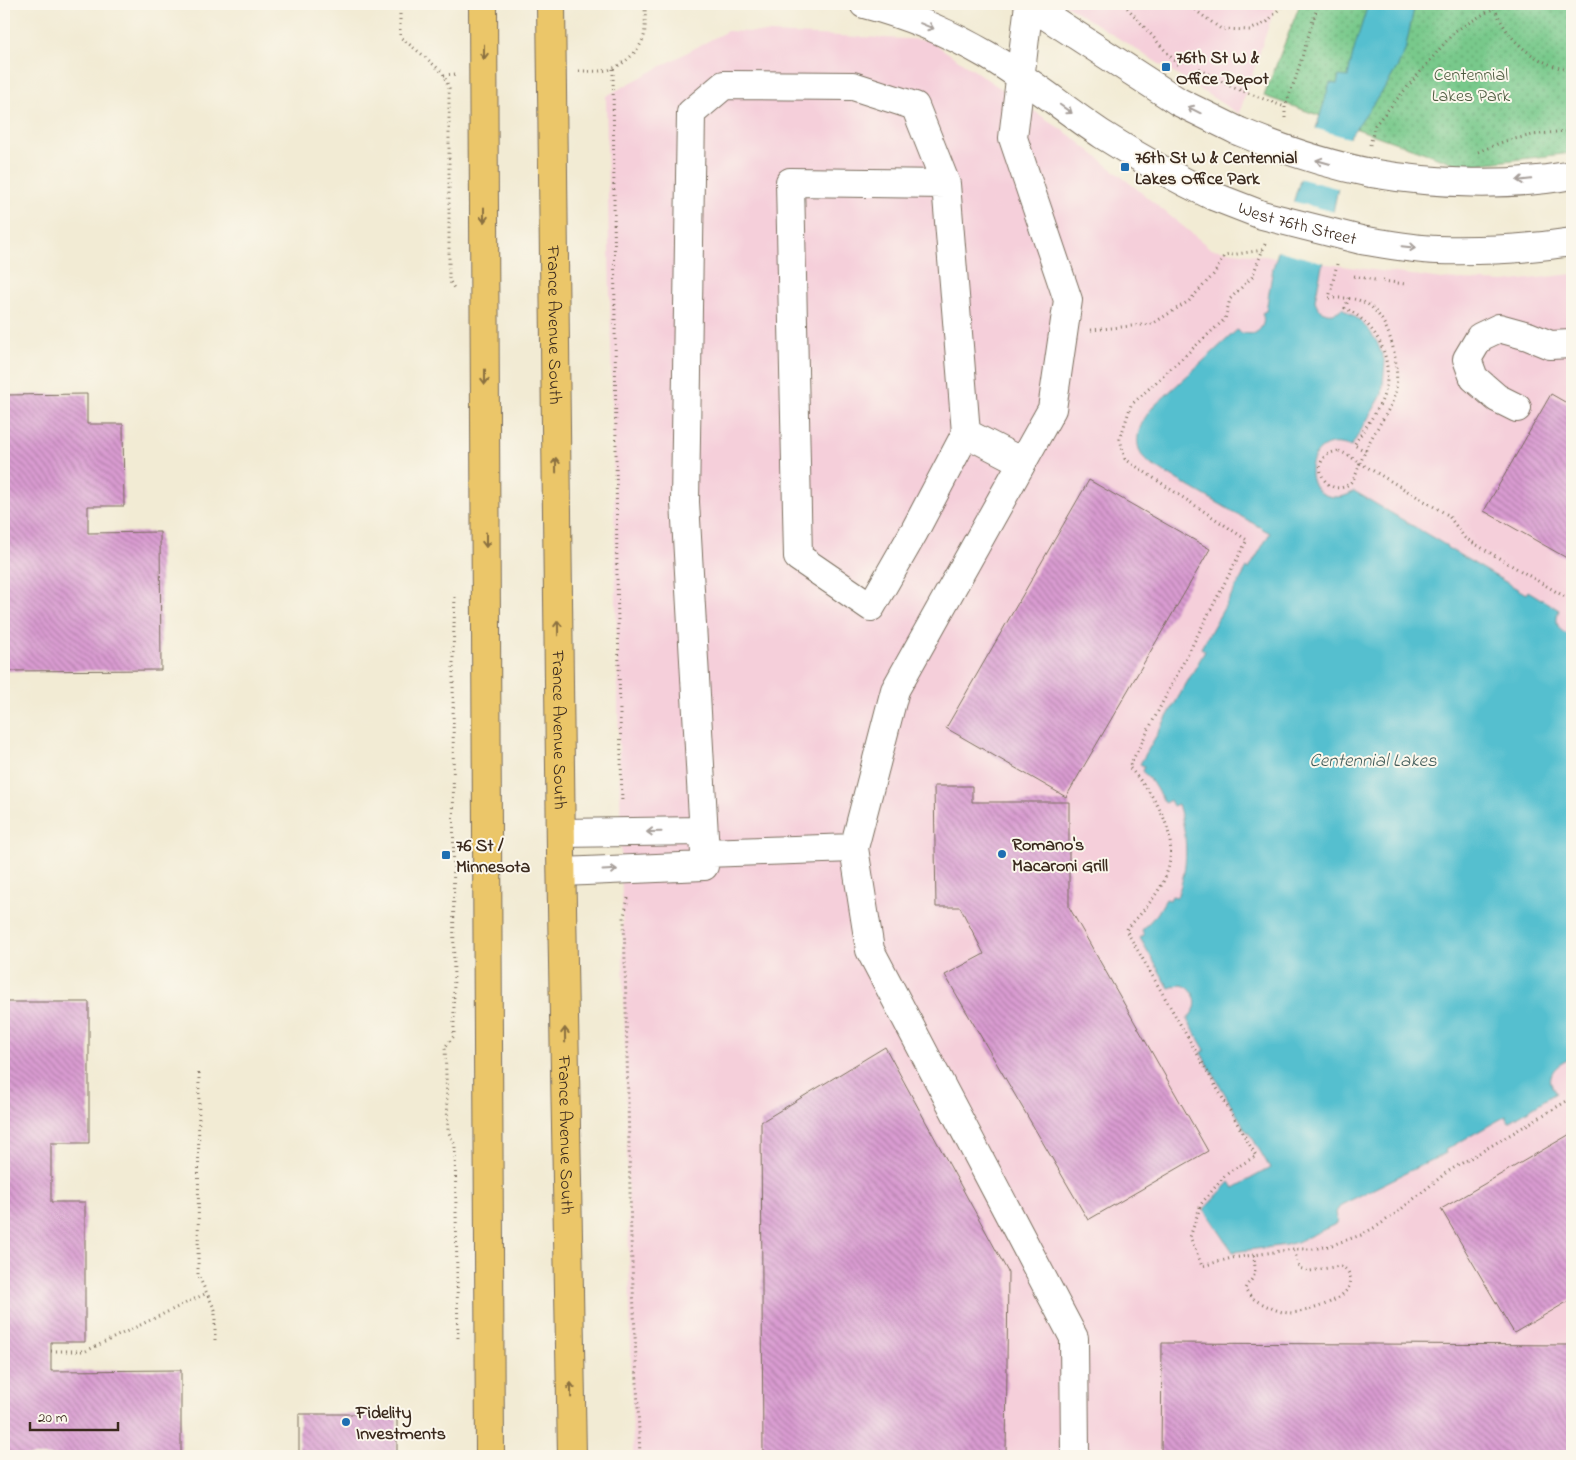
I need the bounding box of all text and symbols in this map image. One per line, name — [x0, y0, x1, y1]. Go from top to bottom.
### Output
one-way arrow — [919, 22, 934, 31]
one-way arrow — [479, 44, 489, 60]
place label: 76th St W & Office Depot — [1176, 46, 1270, 93]
marker: 76th St W & Office Depot — [1160, 61, 1172, 73]
park label: Centennial Lakes Park — [1432, 63, 1510, 110]
one-way arrow — [1059, 104, 1073, 114]
one-way arrow — [1187, 105, 1202, 114]
place label: 76th St W & Centennial Lakes Office Park — [1135, 146, 1297, 193]
one-way arrow — [1316, 157, 1332, 166]
marker: 76th St W & Centennial Lakes Office Park — [1119, 161, 1131, 173]
one-way arrow — [1516, 175, 1532, 185]
street label: West 76th Street — [1234, 196, 1359, 253]
one-way arrow — [479, 206, 489, 223]
one-way arrow — [1401, 242, 1417, 251]
street label: France Avenue South — [539, 244, 567, 405]
one-way arrow — [480, 369, 490, 385]
one-way arrow — [552, 457, 561, 473]
one-way arrow — [481, 532, 491, 548]
one-way arrow — [554, 620, 563, 636]
street label: France Avenue South — [544, 649, 571, 810]
water label: Centennial Lakes — [1309, 748, 1437, 775]
one-way arrow — [647, 827, 663, 837]
place label: Romano's Macaroni Grill — [1012, 833, 1108, 880]
place label: 76 St / Minnesota — [456, 834, 531, 881]
marker: Romano's Macaroni Grill — [996, 848, 1008, 860]
marker: 76 St / Minnesota — [440, 849, 452, 861]
one-way arrow — [602, 865, 618, 875]
one-way arrow — [560, 1027, 570, 1044]
street label: France Avenue South — [550, 1054, 579, 1215]
one-way arrow — [566, 1382, 576, 1398]
scale bar — [30, 1400, 118, 1432]
place label: Fidelity Investments — [355, 1401, 446, 1448]
text: 20 m — [38, 1407, 68, 1429]
marker: Fidelity Investments — [340, 1416, 352, 1428]

